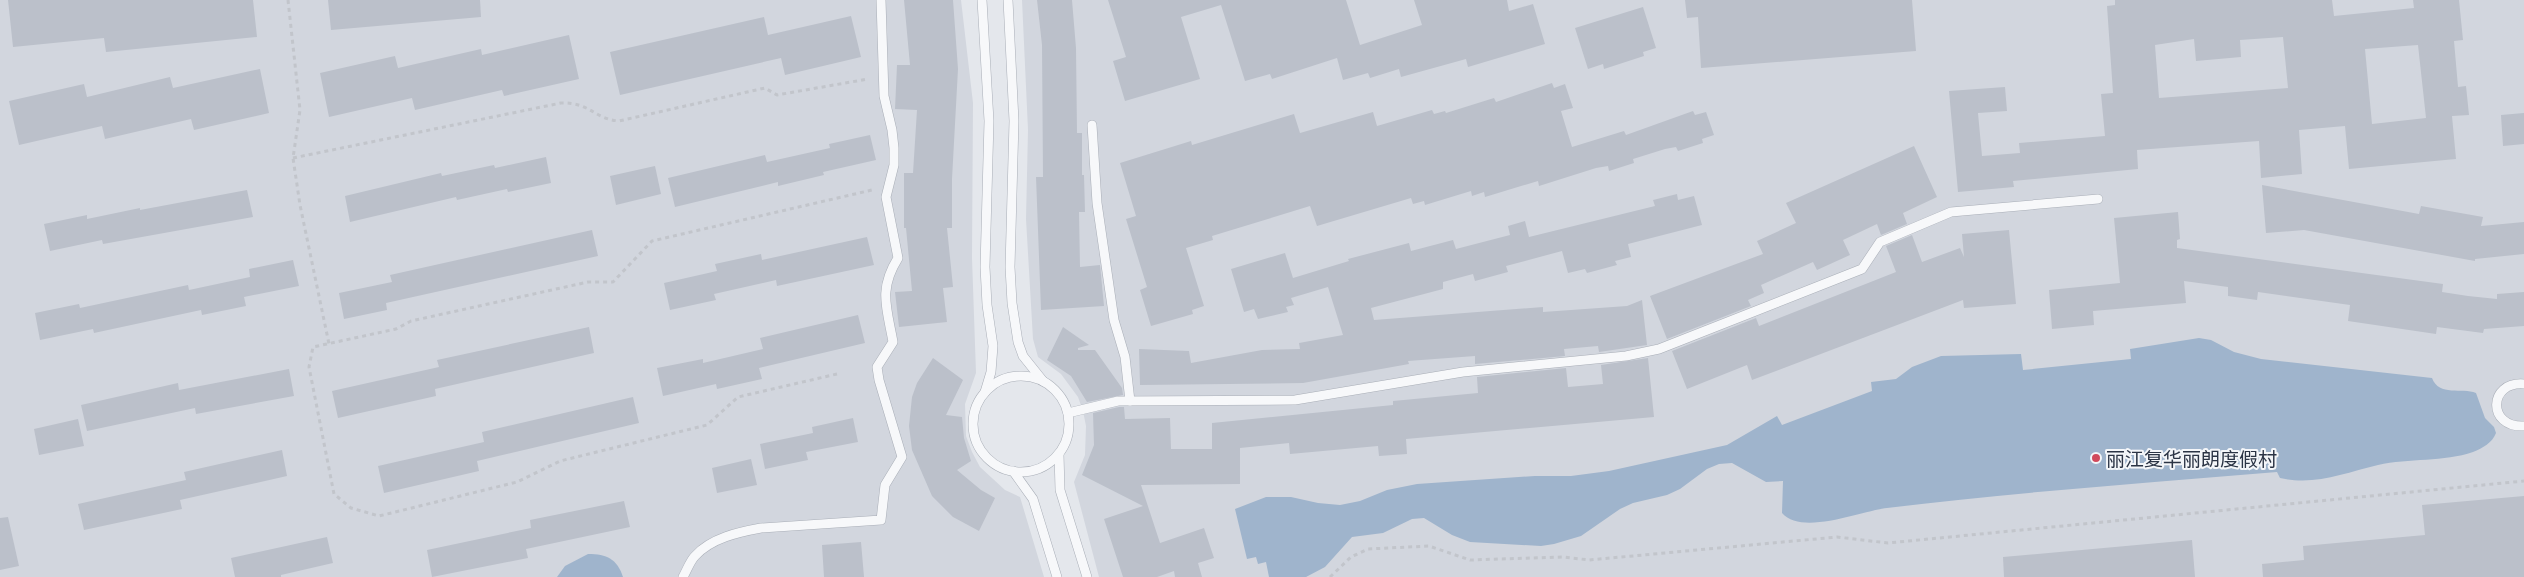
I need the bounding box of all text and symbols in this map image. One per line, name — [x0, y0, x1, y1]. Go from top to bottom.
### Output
place label: 丽江复华丽朗度假村 — [2106, 444, 2277, 473]
marker: 丽江复华丽朗度假村 — [2090, 452, 2102, 464]

